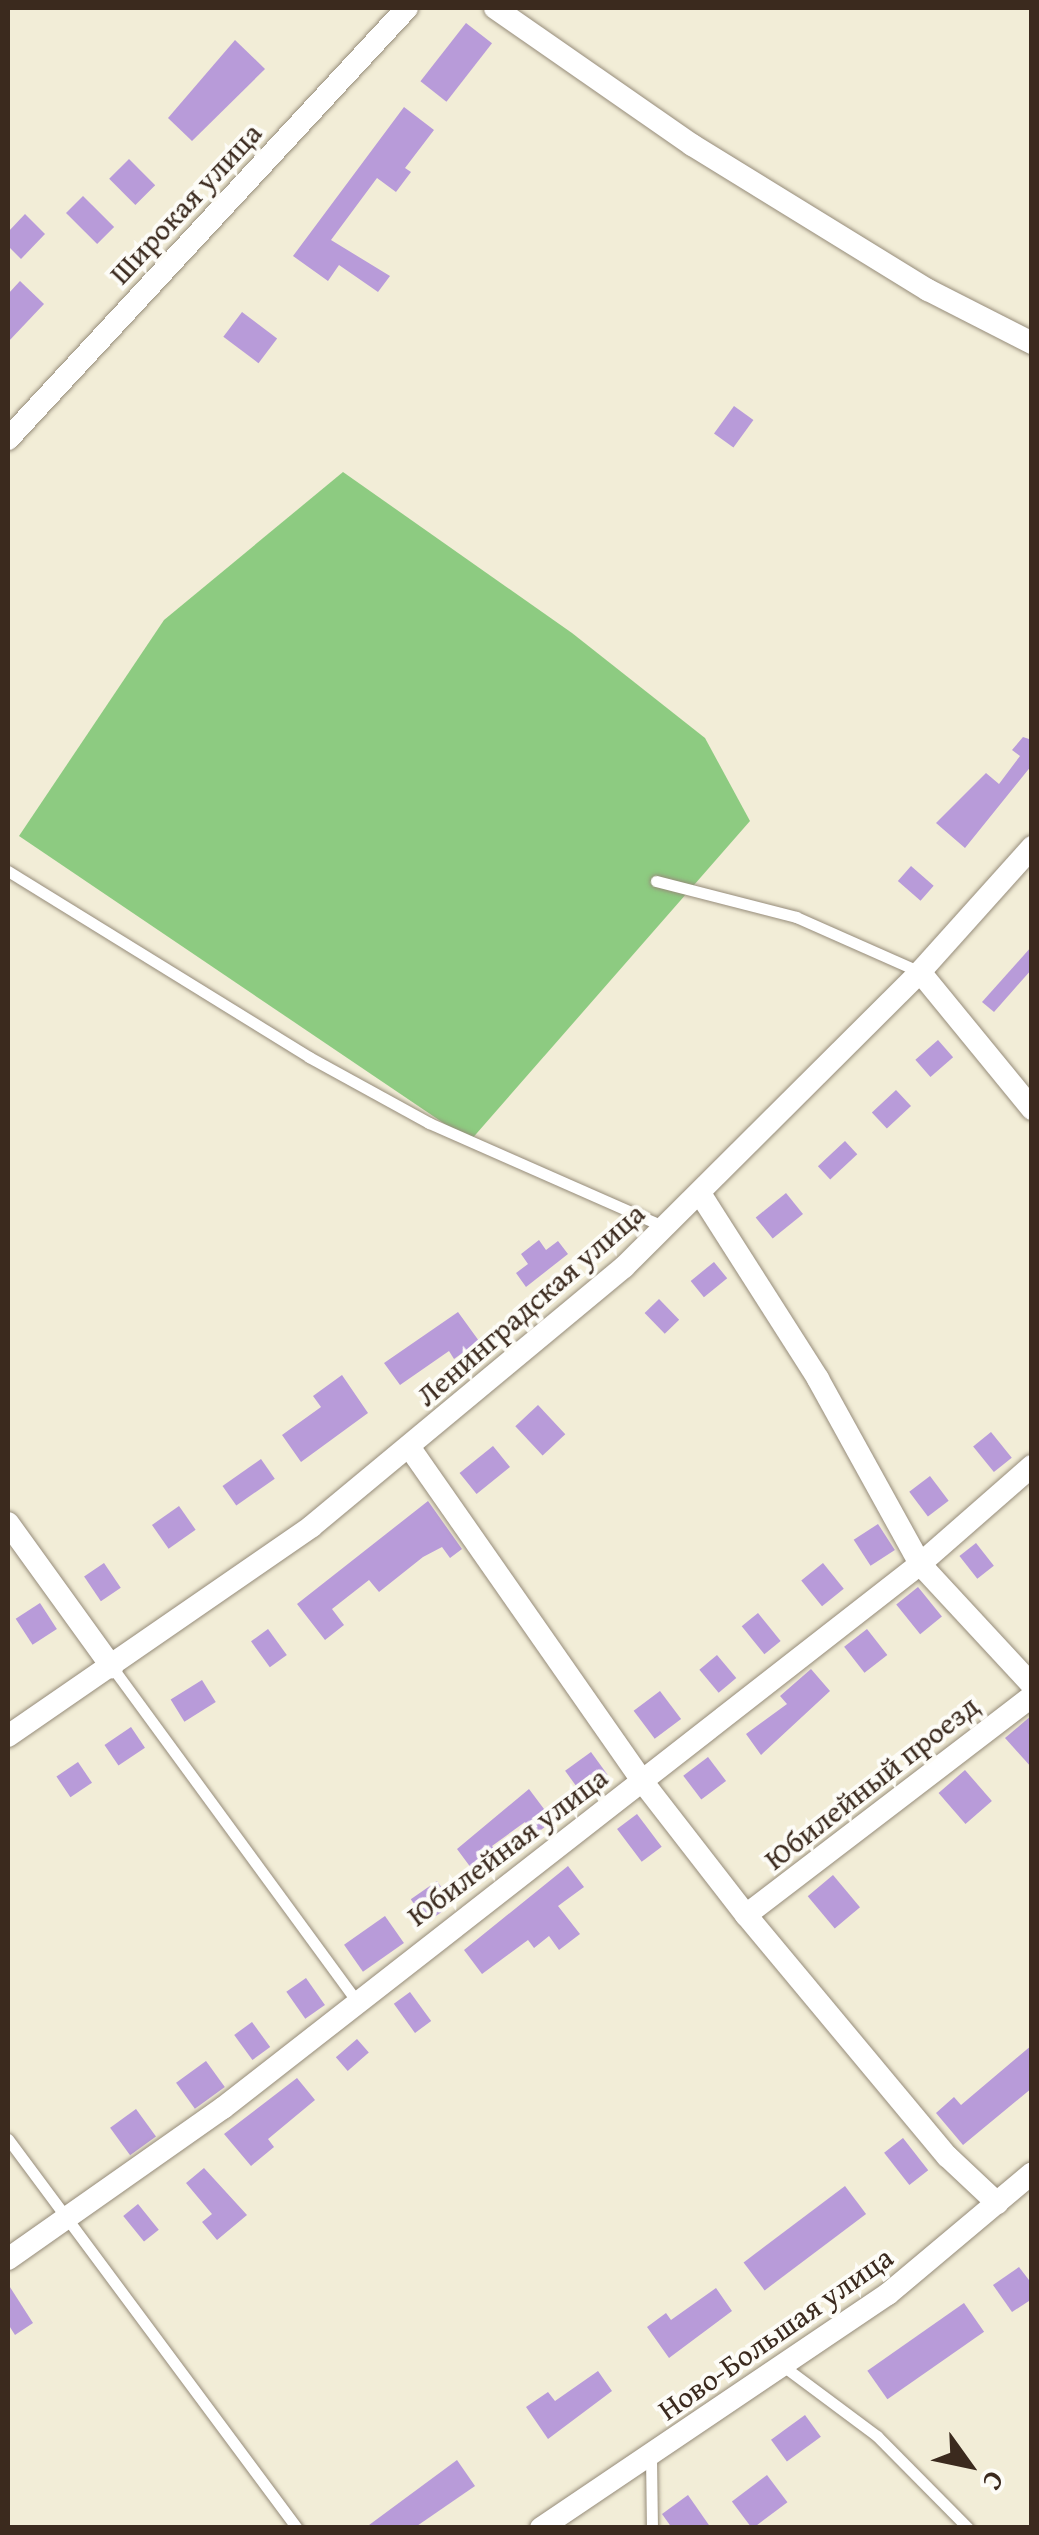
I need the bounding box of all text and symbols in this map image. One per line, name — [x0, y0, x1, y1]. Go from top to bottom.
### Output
street label: Широкая улица — [101, 115, 269, 291]
street label: Ленинградская улица — [408, 1195, 652, 1413]
street label: Юбилейный проезд — [757, 1687, 985, 1877]
street label: Юбилейная улица — [400, 1759, 614, 1933]
street label: Ново-Большая улица — [651, 2238, 899, 2428]
north arrow — [919, 2415, 1019, 2515]
text: С — [973, 2464, 1016, 2499]

